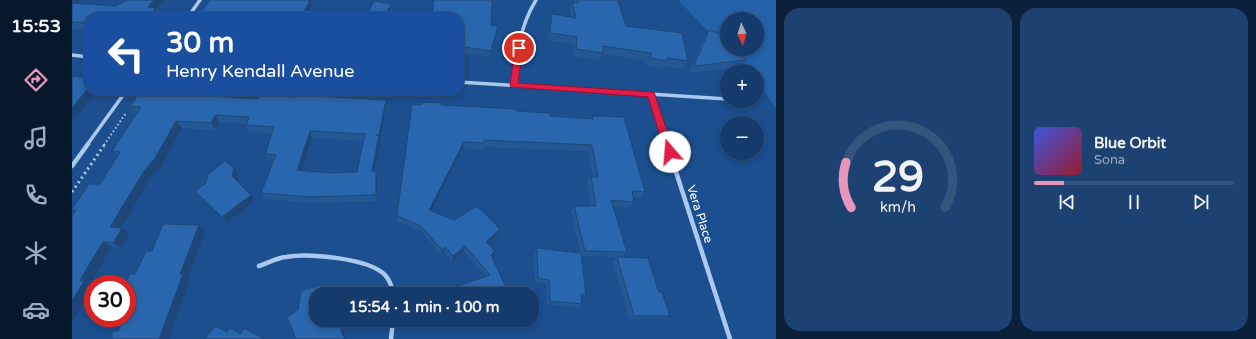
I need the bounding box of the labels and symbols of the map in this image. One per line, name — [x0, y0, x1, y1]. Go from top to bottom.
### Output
north arrow — [720, 12, 764, 56]
pin — [502, 31, 536, 65]
position arrow — [649, 131, 691, 173]
street label: Vera Place — [684, 183, 716, 245]
speed limit sign: 30 — [84, 275, 136, 327]

